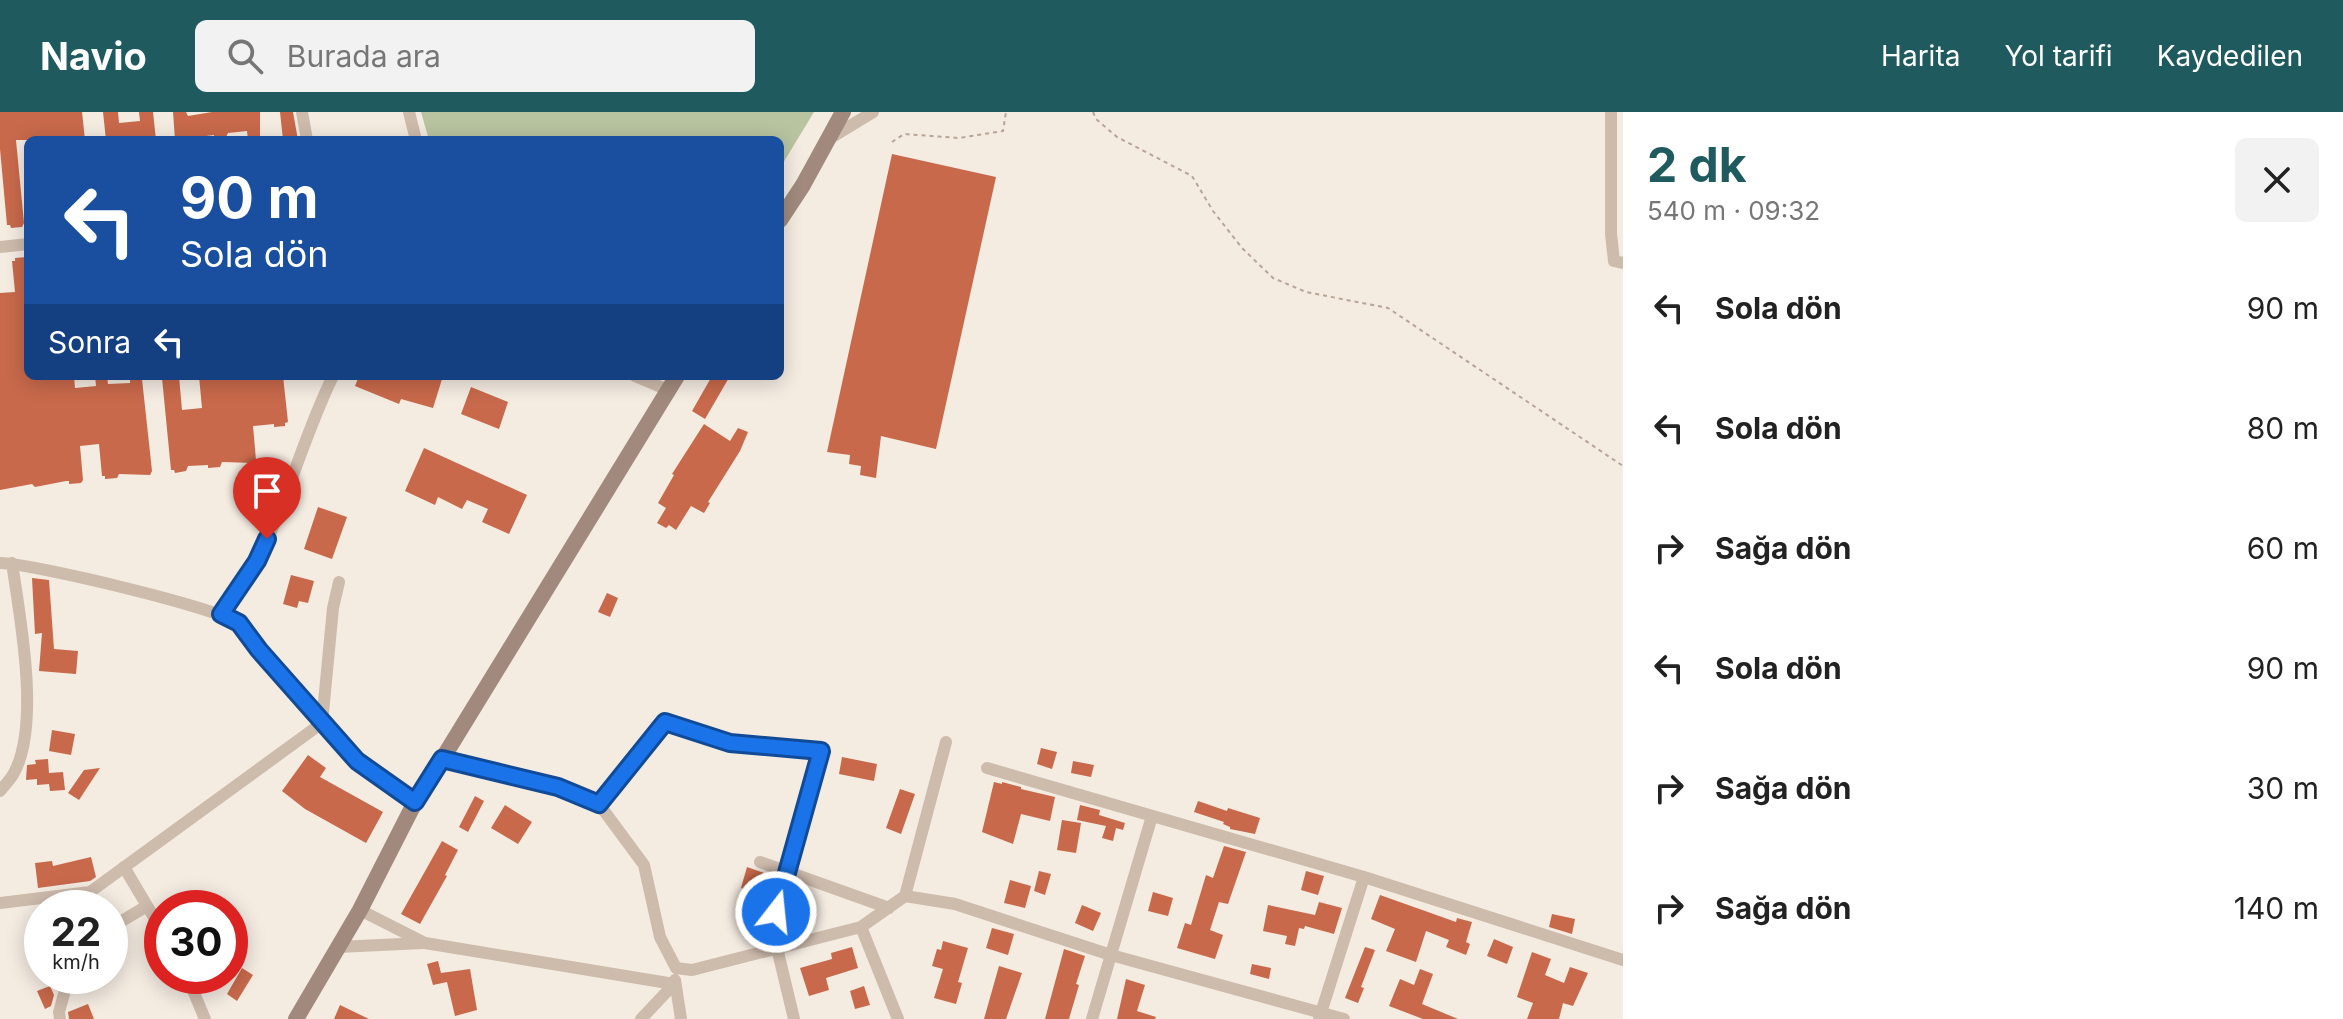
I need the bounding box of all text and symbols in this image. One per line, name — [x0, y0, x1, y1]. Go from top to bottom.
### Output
search box — [195, 20, 755, 92]
text: Navio — [40, 33, 147, 79]
icon: search — [223, 34, 267, 78]
text: Burada ara — [287, 38, 441, 74]
text: Harita — [1881, 39, 1960, 73]
text: Yol tarifi — [2004, 39, 2113, 73]
text: Kaydedilen — [2157, 39, 2303, 73]
text: 2 dk — [1647, 135, 1747, 194]
button: close — [2235, 138, 2319, 222]
text: 90 m — [180, 164, 319, 232]
icon: left — [48, 168, 152, 272]
text: 540 m · 09:32 — [1647, 195, 1820, 226]
text: Sola dön — [180, 232, 329, 276]
icon: left — [1647, 286, 1691, 330]
text: Sola dön — [1715, 290, 1842, 326]
text: 90 m — [2247, 290, 2319, 326]
icon: left — [147, 320, 191, 364]
text: Sonra — [48, 324, 131, 360]
icon: left — [1647, 406, 1691, 450]
text: Sola dön — [1715, 410, 1842, 446]
text: 80 m — [2247, 410, 2319, 446]
pin — [233, 457, 301, 539]
icon: arrive — [245, 469, 289, 513]
icon: right — [1647, 526, 1691, 570]
text: Sağa dön — [1715, 530, 1852, 566]
text: 60 m — [2247, 530, 2319, 566]
icon: left — [1647, 646, 1691, 690]
text: Sola dön — [1715, 650, 1842, 686]
text: 90 m — [2247, 650, 2319, 686]
icon: right — [1647, 766, 1691, 810]
text: Sağa dön — [1715, 770, 1852, 806]
text: 30 m — [2247, 770, 2319, 806]
position arrow — [734, 870, 818, 954]
icon: right — [1647, 886, 1691, 930]
speed limit sign: 30 — [144, 890, 248, 994]
text: Sağa dön — [1715, 890, 1852, 926]
text: 140 m — [2234, 890, 2319, 926]
text: 22 — [51, 907, 101, 956]
text: km/h — [52, 950, 100, 974]

